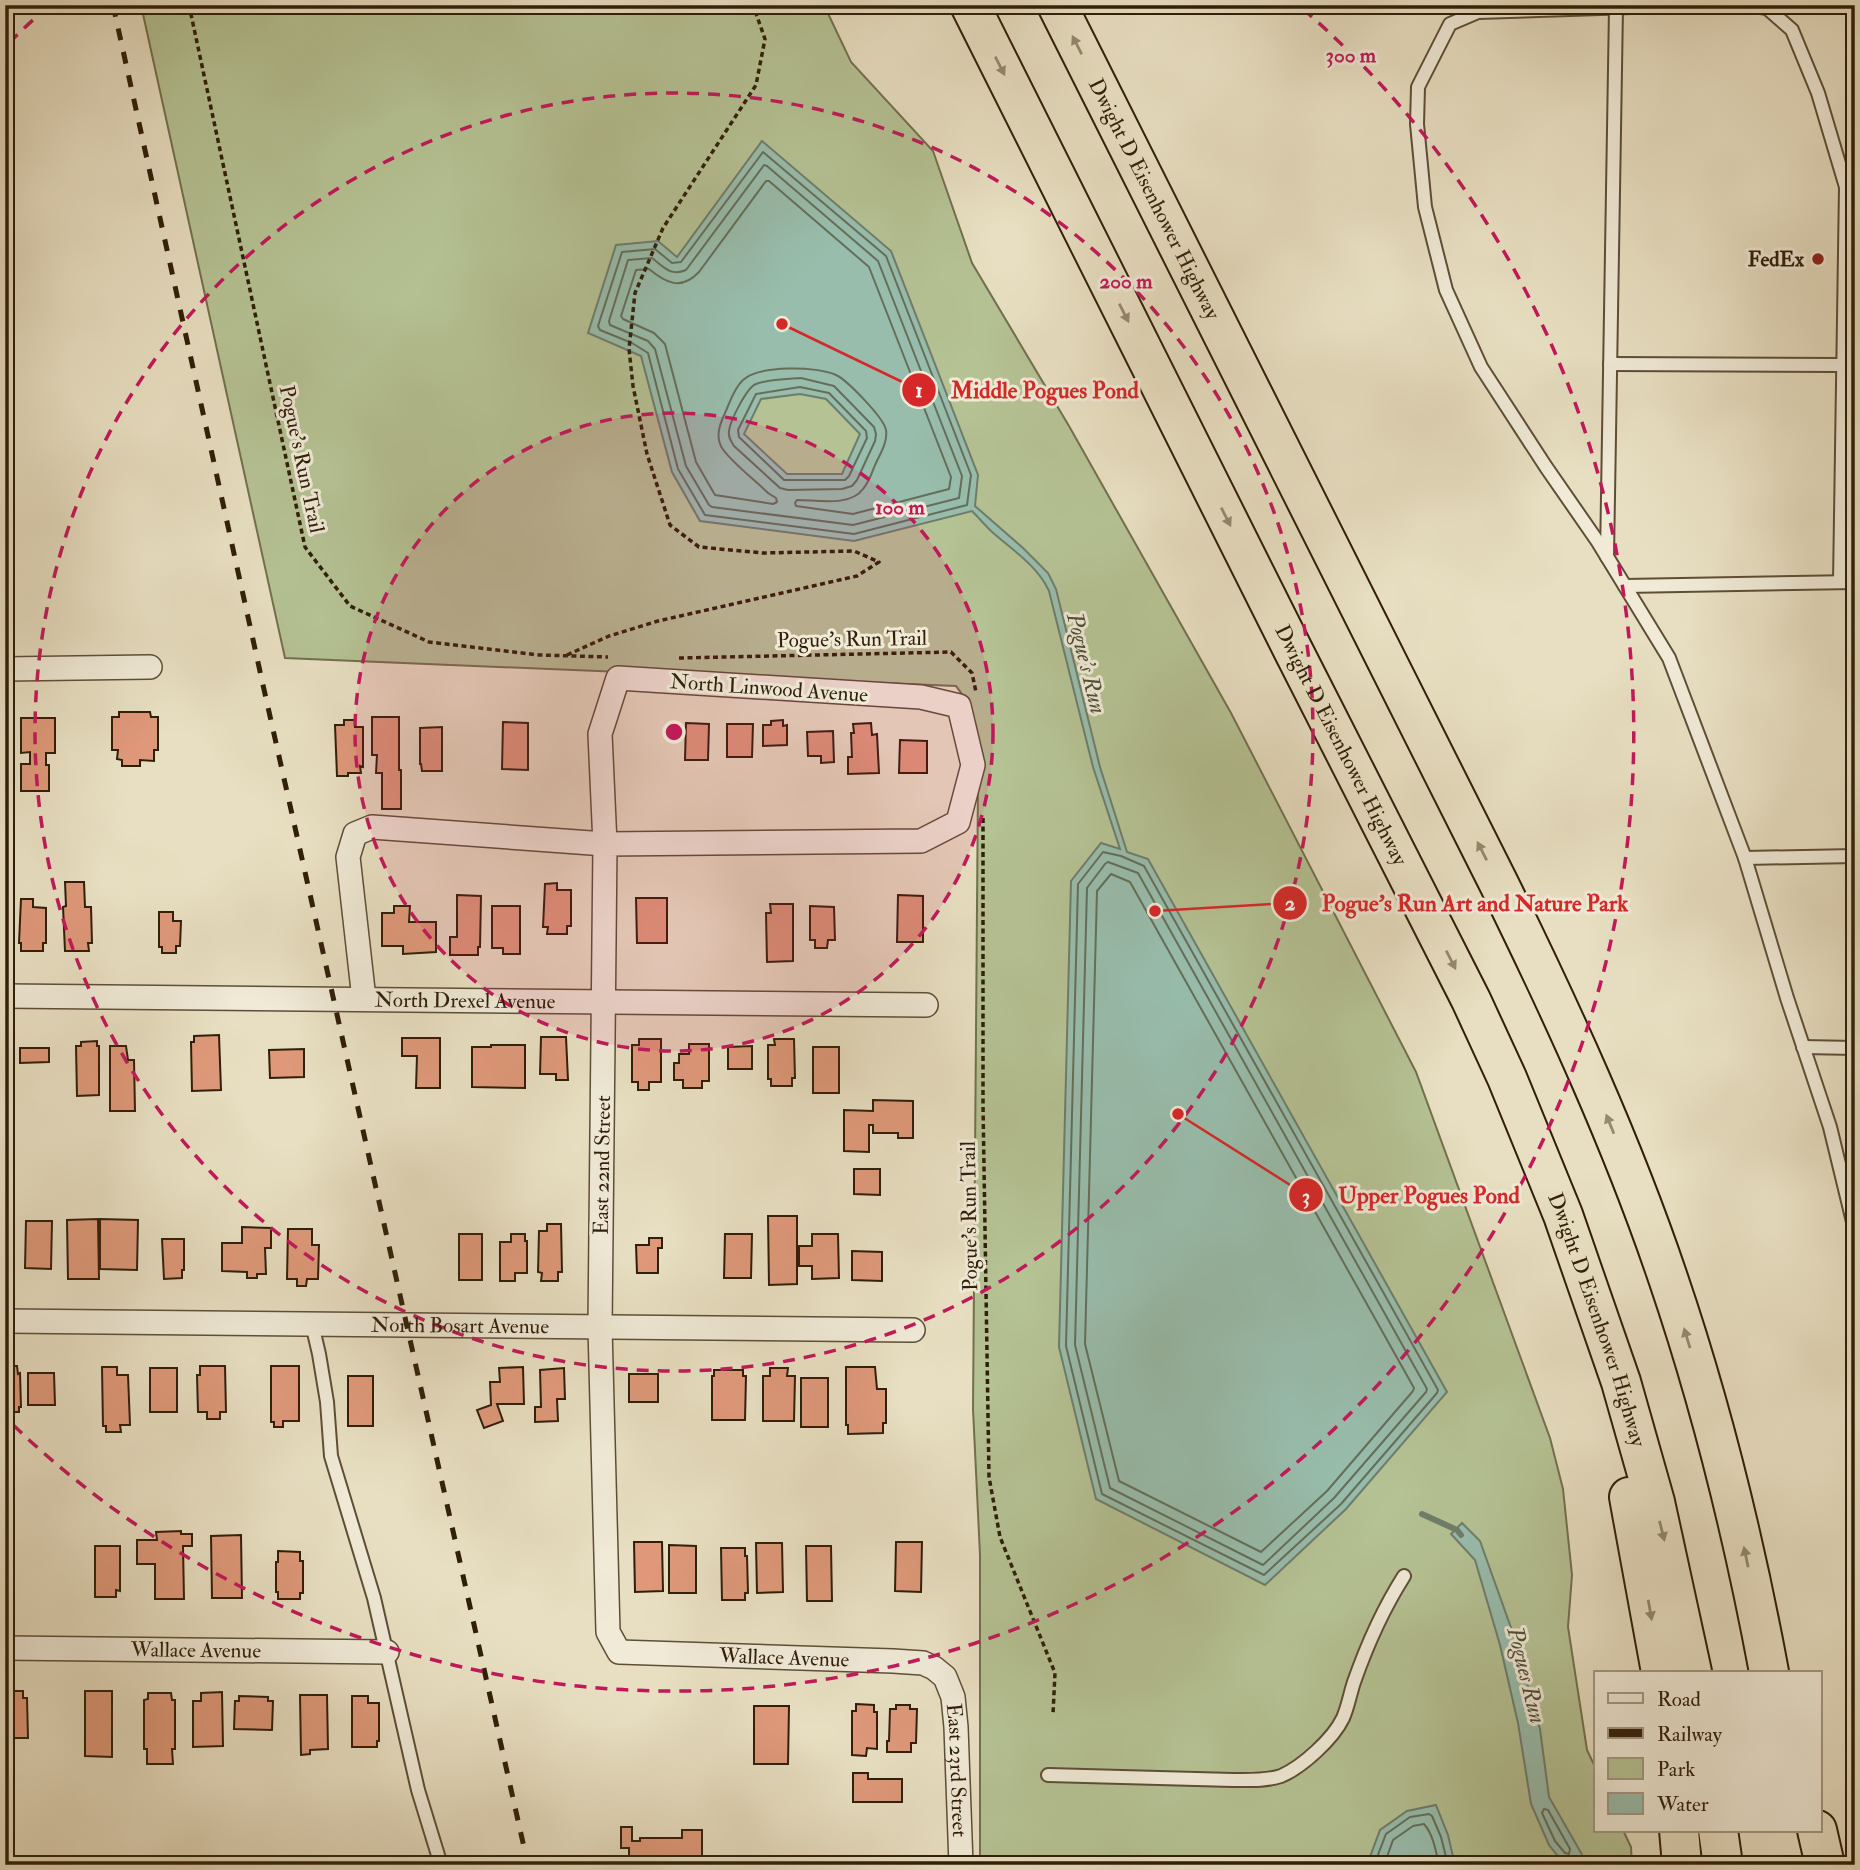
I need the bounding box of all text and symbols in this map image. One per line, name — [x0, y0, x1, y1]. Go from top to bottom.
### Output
one-way arrow — [1072, 34, 1084, 54]
text: 300 m — [1326, 42, 1377, 69]
one-way arrow — [995, 56, 1006, 76]
street label: Dwight D Eisenhower Highway — [1082, 74, 1226, 325]
place label: FedEx — [1748, 246, 1805, 273]
marker: FedEx — [1810, 251, 1826, 267]
text: 200 m — [1100, 268, 1153, 295]
one-way arrow — [1119, 303, 1130, 323]
callout: Middle Pogues Pond — [902, 368, 1153, 412]
text: Middle Pogues Pond — [950, 376, 1140, 406]
text: 1 — [915, 377, 923, 404]
street label: Pogue's Run Trail — [273, 383, 330, 536]
text: 100 m — [875, 494, 926, 521]
one-way arrow — [1221, 507, 1232, 527]
water label: Pogue's Run — [1060, 609, 1113, 717]
street label: Dwight D Eisenhower Highway — [1269, 620, 1414, 871]
street label: Pogue's Run Trail — [777, 625, 928, 654]
street label: North Linwood Avenue — [669, 668, 869, 709]
centre of rings — [662, 720, 686, 744]
one-way arrow — [1477, 841, 1488, 861]
callout: Pogue's Run Art and Nature Park — [1273, 881, 1642, 925]
text: Pogue's Run Art and Nature Park — [1322, 889, 1629, 919]
text: 2 — [1285, 890, 1296, 917]
one-way arrow — [1446, 950, 1457, 970]
street label: North Drexel Avenue — [374, 987, 556, 1015]
street label: East 22nd Street — [588, 1095, 617, 1235]
one-way arrow — [1604, 1113, 1615, 1134]
street label: Pogue's Run Trail — [955, 1140, 984, 1291]
callout: Upper Pogues Pond — [1289, 1173, 1534, 1217]
text: Upper Pogues Pond — [1338, 1181, 1520, 1211]
text: 3 — [1302, 1183, 1310, 1210]
street label: Dwight D Eisenhower Highway — [1541, 1189, 1652, 1451]
street label: North Bosart Avenue — [371, 1312, 549, 1340]
one-way arrow — [1681, 1327, 1692, 1348]
one-way arrow — [1657, 1521, 1668, 1543]
one-way arrow — [1741, 1546, 1752, 1568]
one-way arrow — [1645, 1600, 1656, 1622]
water label: Pogues Run — [1500, 1623, 1553, 1727]
street label: Wallace Avenue — [130, 1636, 261, 1665]
street label: Wallace Avenue — [718, 1642, 850, 1674]
legend — [1594, 1671, 1822, 1832]
text: Road — [1657, 1686, 1702, 1713]
street label: East 23rd Street — [940, 1702, 973, 1838]
text: Railway — [1657, 1721, 1723, 1748]
text: Park — [1657, 1756, 1695, 1783]
text: Water — [1656, 1791, 1709, 1818]

